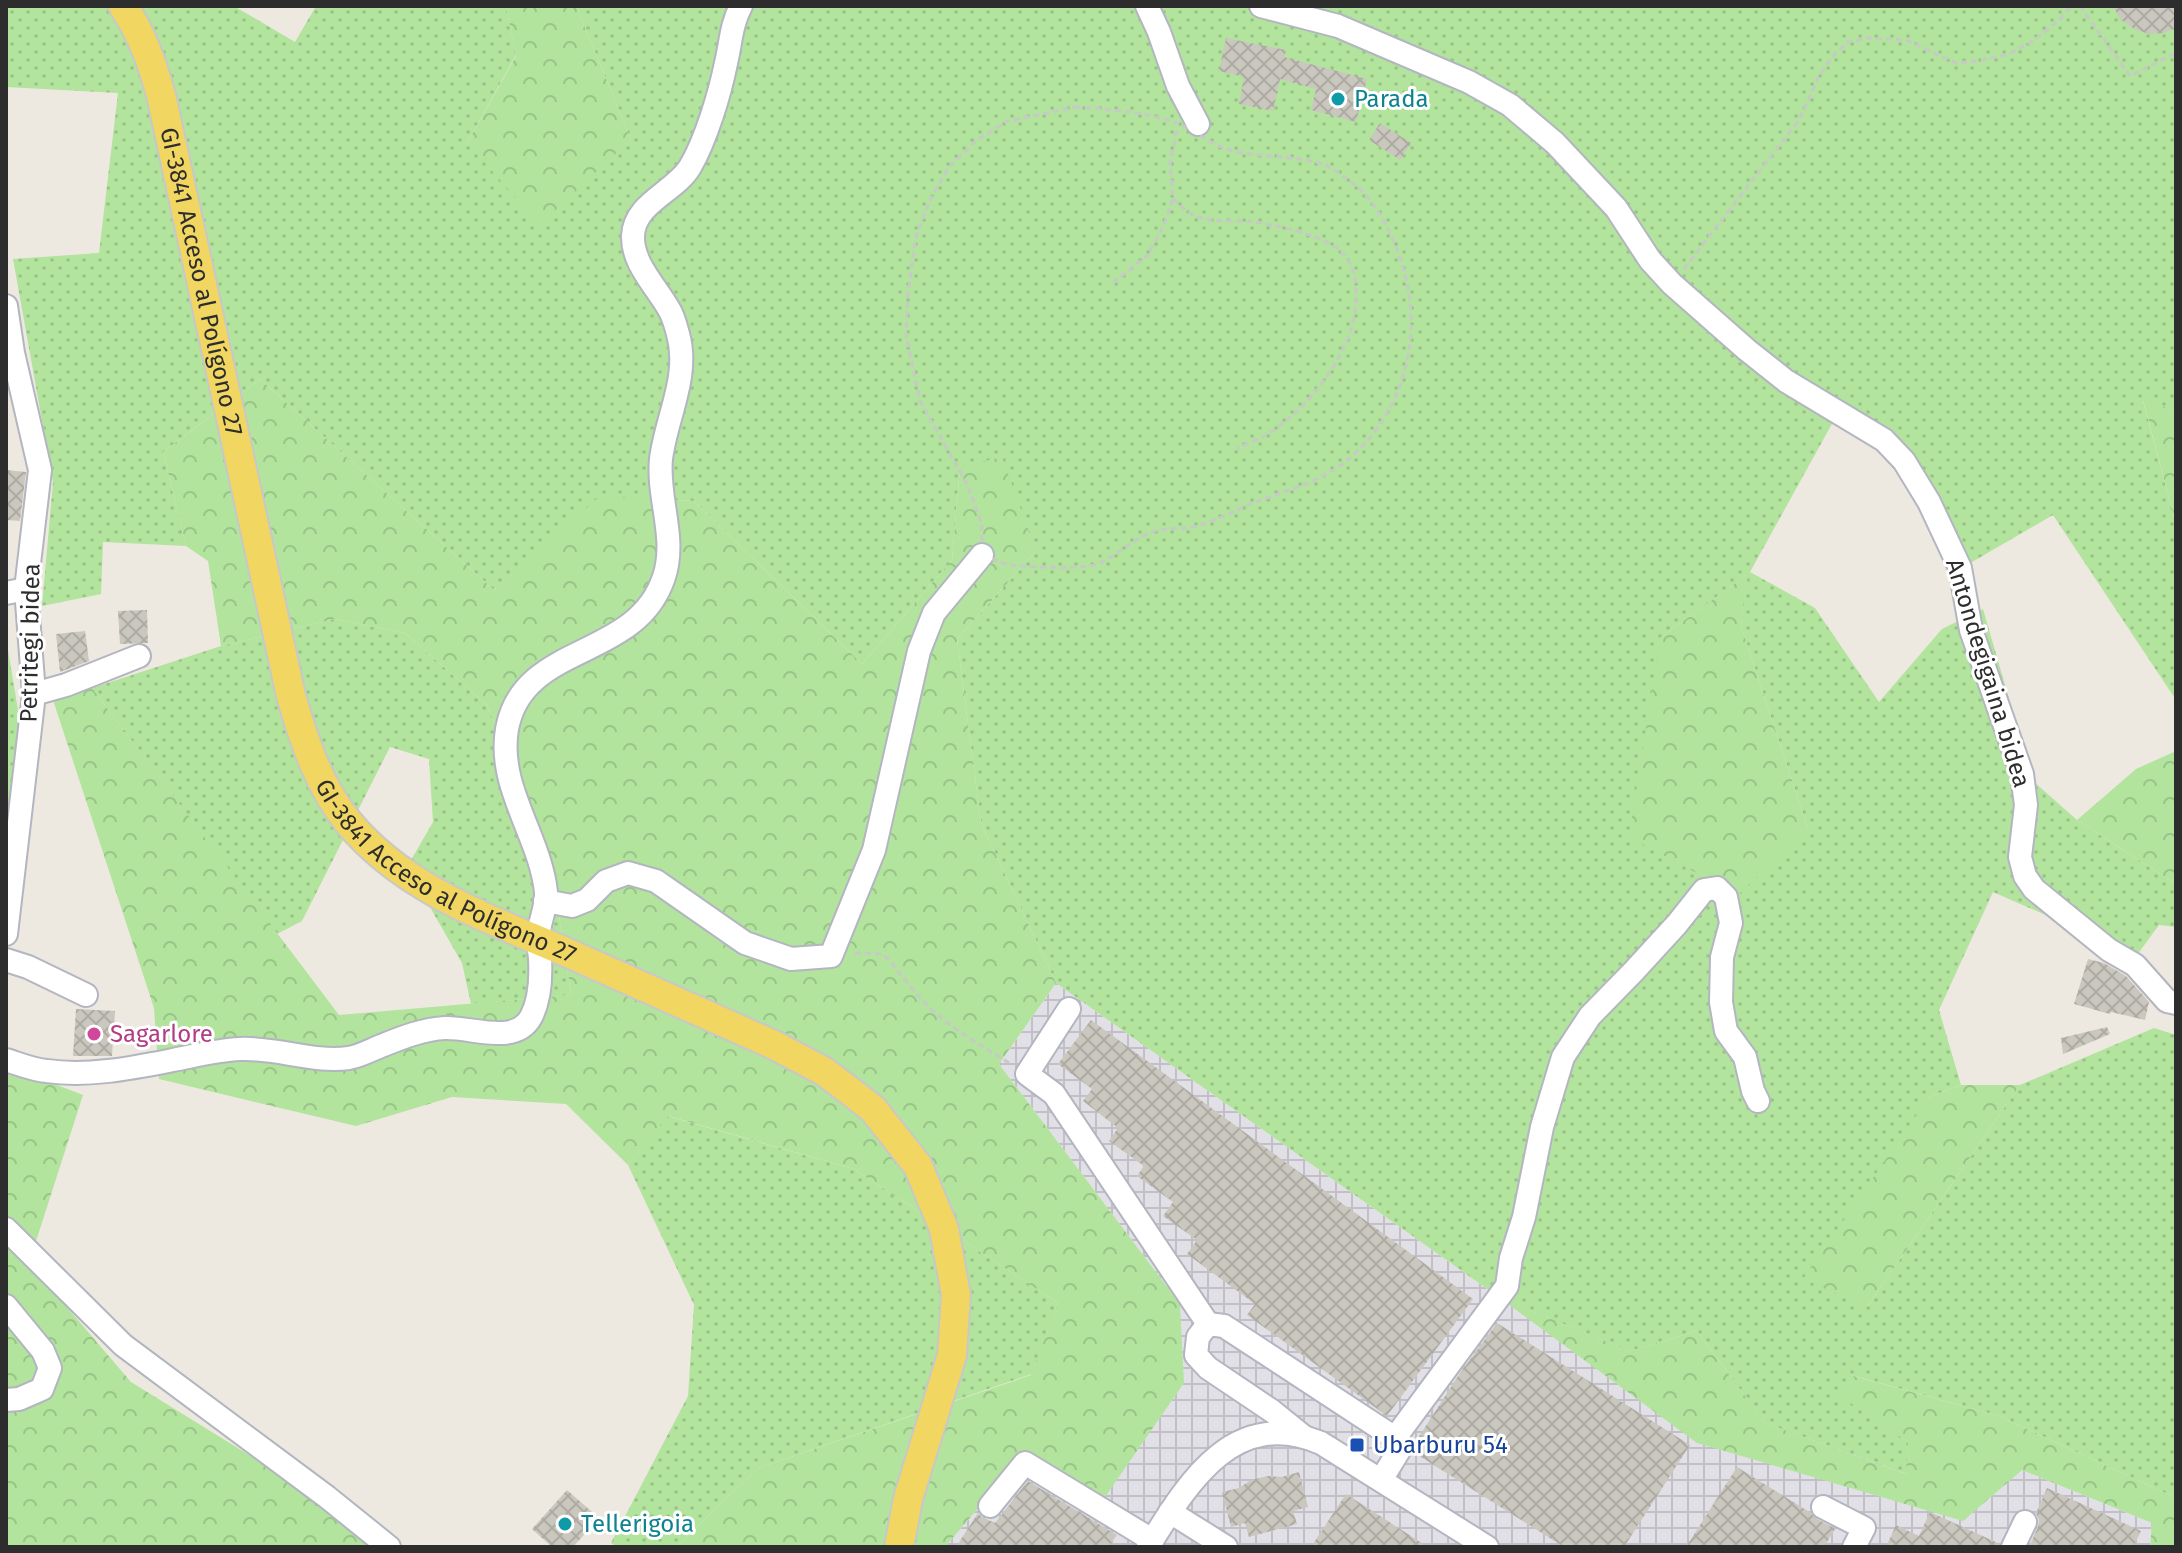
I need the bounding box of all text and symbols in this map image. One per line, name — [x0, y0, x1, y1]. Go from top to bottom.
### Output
place label: Parada — [1354, 85, 1429, 113]
marker: Parada — [1329, 90, 1347, 108]
street label: GI-3841 Acceso al Polígono 27 — [154, 125, 248, 438]
street label: Antondegigaina bidea — [1940, 555, 2036, 791]
street label: Petritegi bidea — [15, 563, 45, 723]
street label: GI-3841 Acceso al Polígono 27 — [310, 774, 580, 969]
place label: Sagarlore — [110, 1020, 213, 1048]
marker: Sagarlore — [85, 1025, 103, 1043]
place label: Ubarburu 54 — [1373, 1431, 1508, 1459]
marker: Ubarburu 54 — [1348, 1436, 1366, 1454]
place label: Tellerigoia — [581, 1510, 694, 1538]
marker: Tellerigoia — [556, 1515, 574, 1533]

